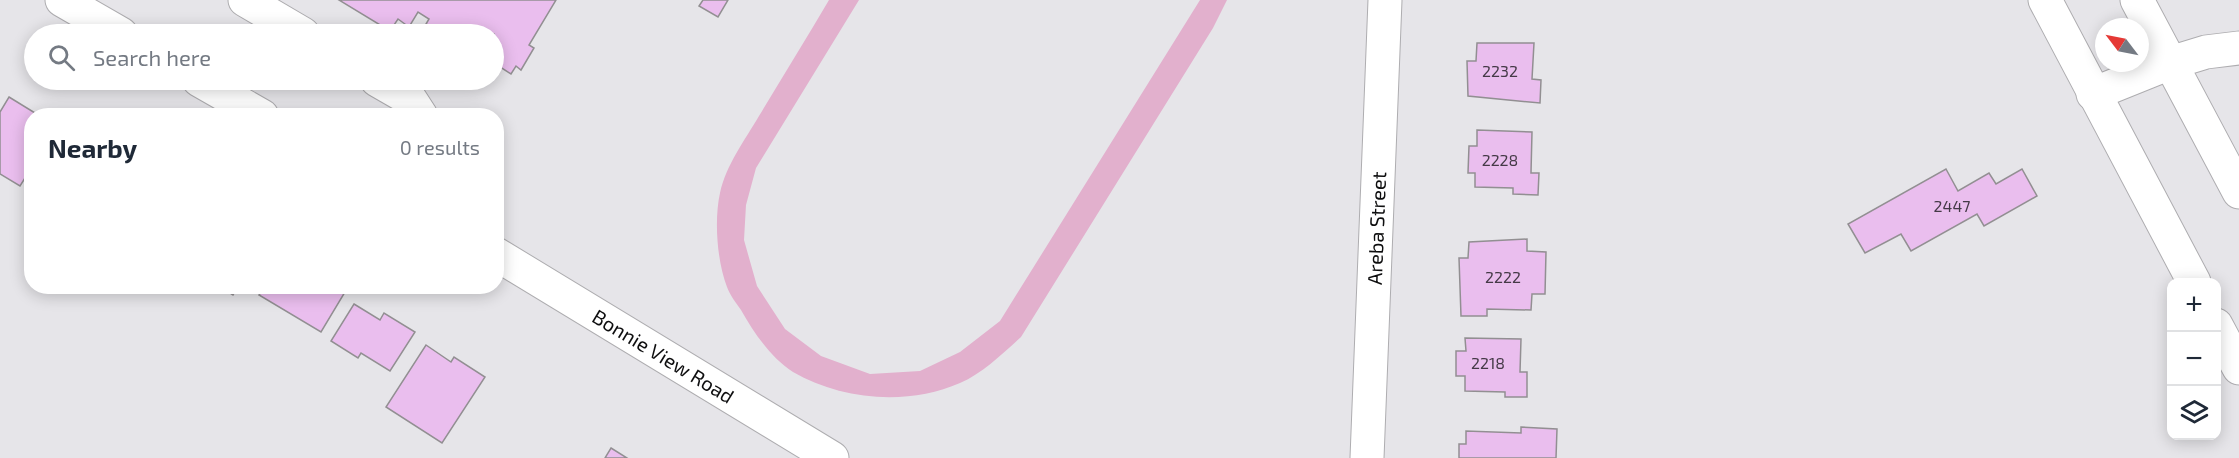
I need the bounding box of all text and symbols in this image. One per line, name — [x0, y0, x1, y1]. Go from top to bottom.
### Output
north arrow — [2095, 18, 2149, 72]
search box — [24, 24, 504, 90]
icon: search — [45, 41, 78, 74]
text: Search here — [93, 44, 211, 70]
house number: 2232 — [1482, 61, 1518, 80]
text: Nearby — [48, 132, 137, 163]
text: 0 results — [400, 135, 480, 159]
house number: 2228 — [1482, 150, 1518, 169]
street label: Areba Street — [1362, 171, 1390, 285]
house number: 2447 — [1934, 196, 1970, 215]
house number: 2222 — [1485, 267, 1521, 286]
map controls — [2167, 278, 2221, 440]
button: + — [2167, 278, 2221, 332]
street label: Bonnie View Road — [588, 304, 739, 408]
button: − — [2167, 332, 2221, 386]
house number: 2218 — [1471, 353, 1505, 372]
button: layers — [2167, 386, 2221, 440]

